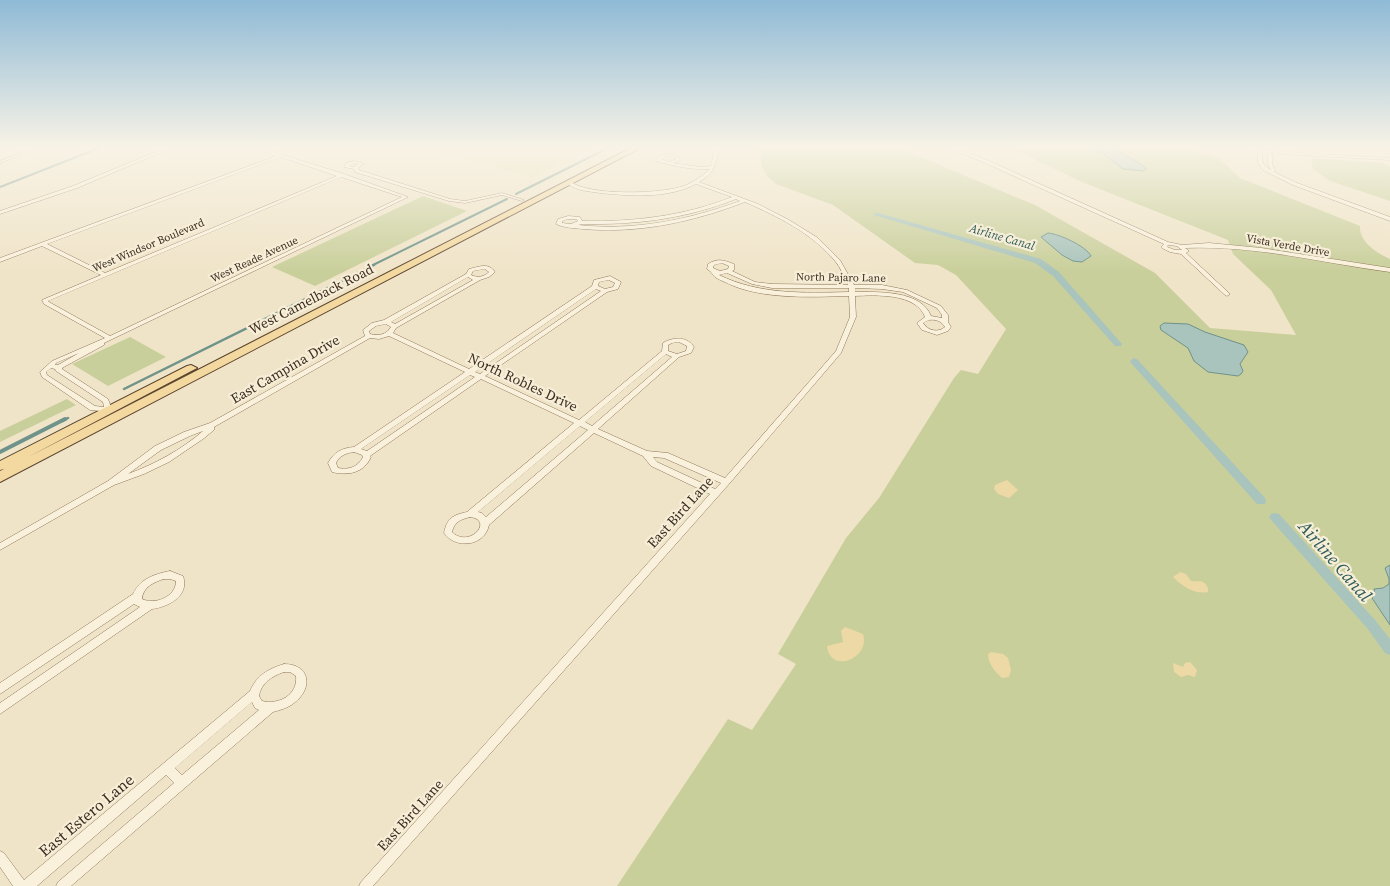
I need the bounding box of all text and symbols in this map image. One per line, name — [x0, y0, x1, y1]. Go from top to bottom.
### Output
street label: West Windsor Boulevard — [90, 215, 207, 276]
water label: Airline Canal — [967, 220, 1037, 254]
street label: Vista Verde Drive — [1245, 231, 1331, 260]
street label: West Reade Avenue — [208, 232, 301, 286]
street label: West Camelback Road — [245, 259, 377, 339]
street label: North Pajaro Lane — [796, 269, 886, 286]
street label: East Campina Drive — [227, 330, 343, 408]
street label: North Robles Drive — [465, 348, 581, 416]
street label: East Bird Lane — [642, 472, 718, 552]
water label: Airline Canal — [1292, 514, 1378, 607]
street label: East Estero Lane — [34, 769, 138, 861]
street label: East Bird Lane — [372, 775, 448, 855]

